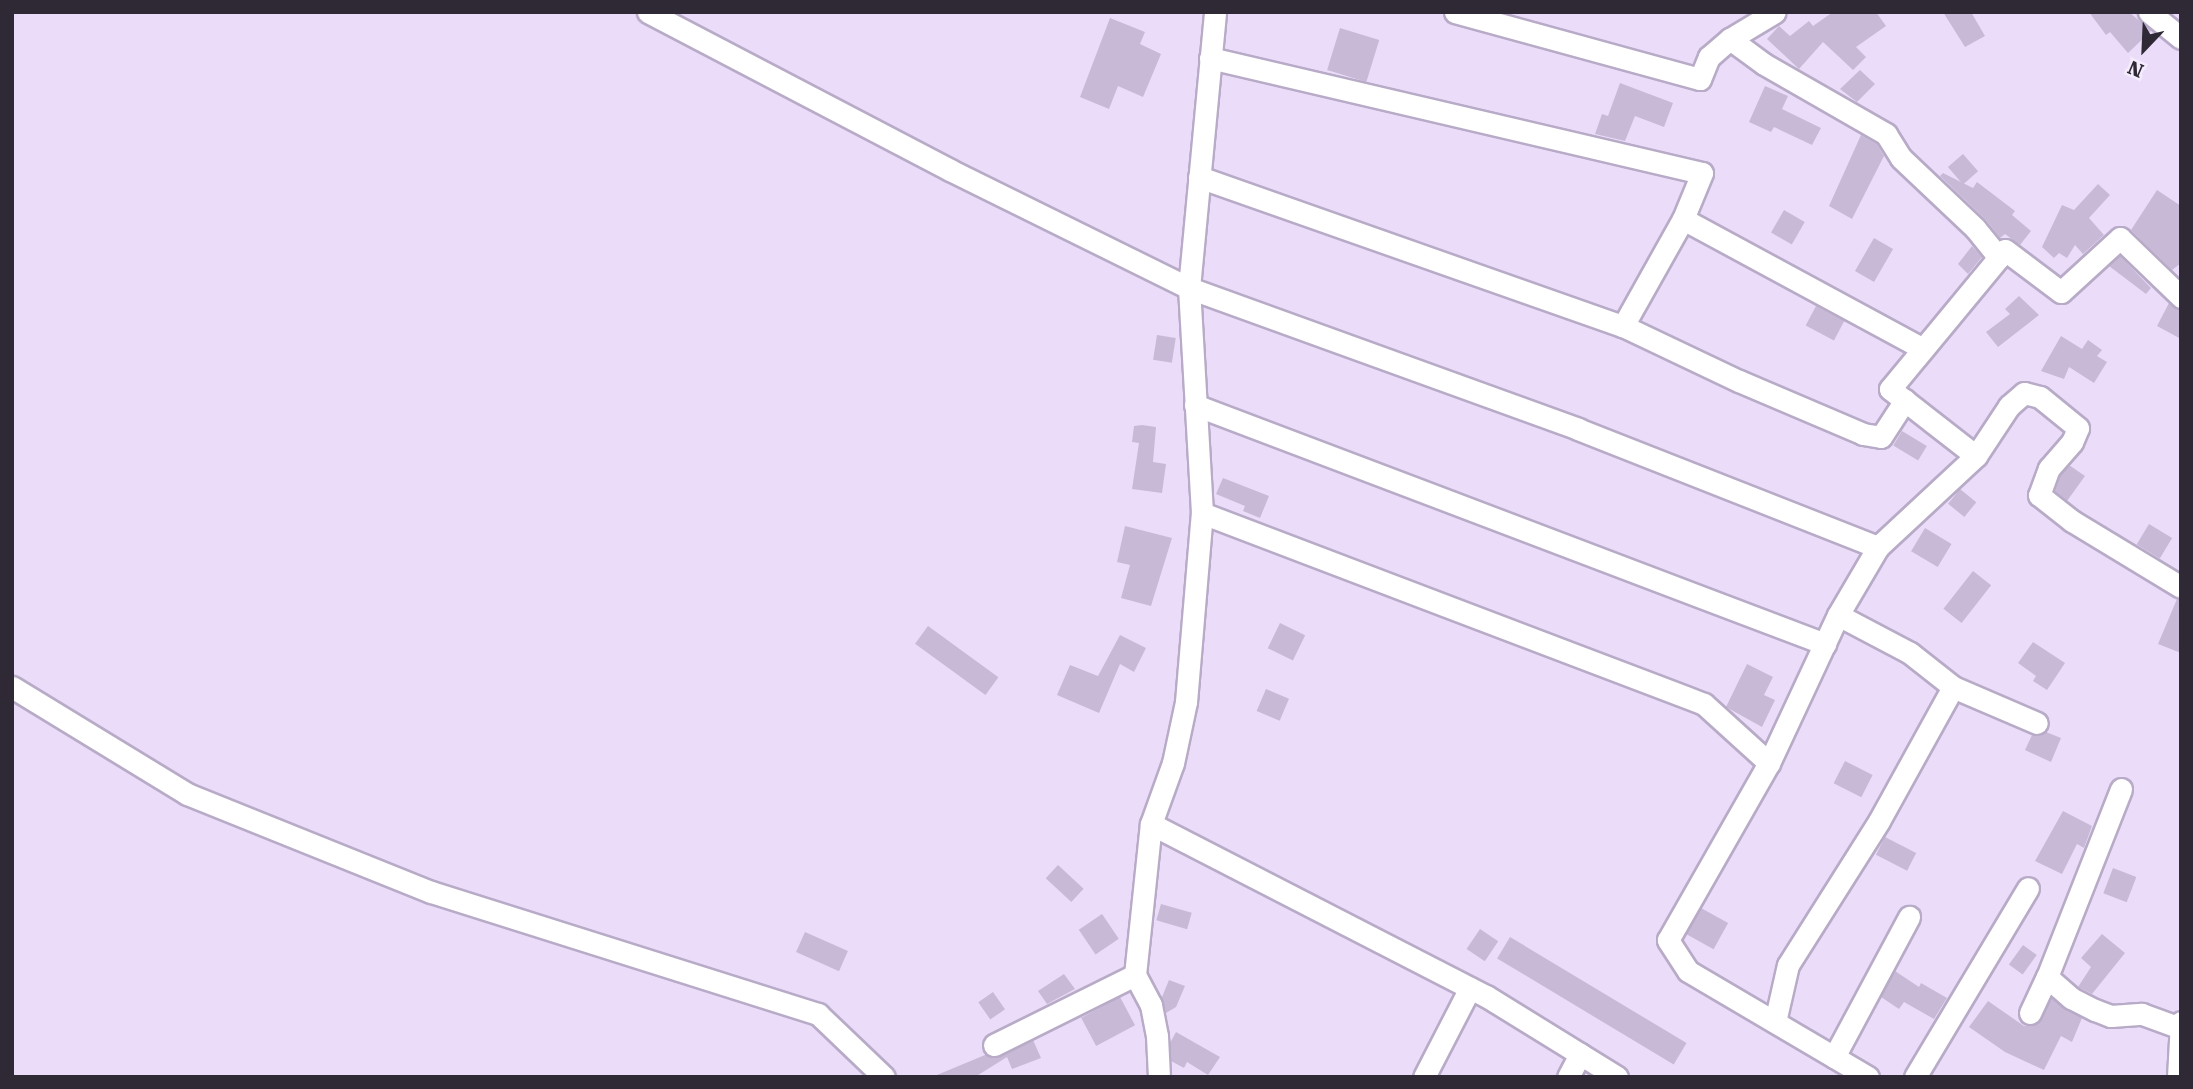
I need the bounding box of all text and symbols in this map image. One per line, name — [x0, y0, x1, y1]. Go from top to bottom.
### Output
north arrow — [2109, 14, 2179, 84]
text: N — [2124, 55, 2147, 82]

